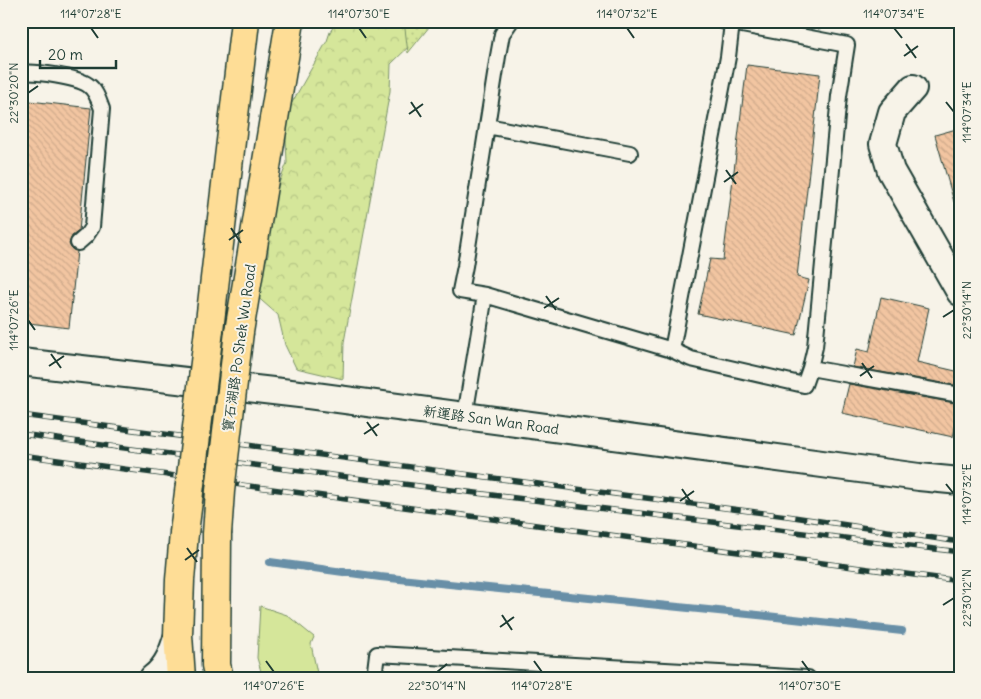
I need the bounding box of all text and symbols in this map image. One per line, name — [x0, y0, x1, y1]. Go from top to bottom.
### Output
text: 114°07'28"E — [60, 6, 122, 21]
text: 114°07'30"E — [328, 6, 390, 21]
text: 114°07'32"E — [597, 6, 657, 21]
text: 114°07'34"E — [863, 6, 925, 21]
scale bar — [40, 38, 116, 70]
text: 20 m — [48, 45, 83, 64]
text: 22°30'20"N — [6, 62, 21, 124]
text: 114°07'34"E — [959, 81, 974, 143]
street label: 寶石湖路 Po Shek Wu Road — [218, 263, 260, 433]
text: 22°30'14"N — [959, 281, 974, 339]
text: 114°07'26"E — [6, 289, 21, 351]
street label: 新運路 San Wan Road — [422, 402, 560, 438]
text: 114°07'32"E — [959, 464, 974, 524]
text: 22°30'12"N — [959, 569, 974, 627]
text: 114°07'26"E — [243, 678, 305, 693]
text: 22°30'14"N — [408, 678, 466, 693]
text: 114°07'28"E — [511, 678, 573, 693]
text: 114°07'30"E — [779, 678, 841, 693]

